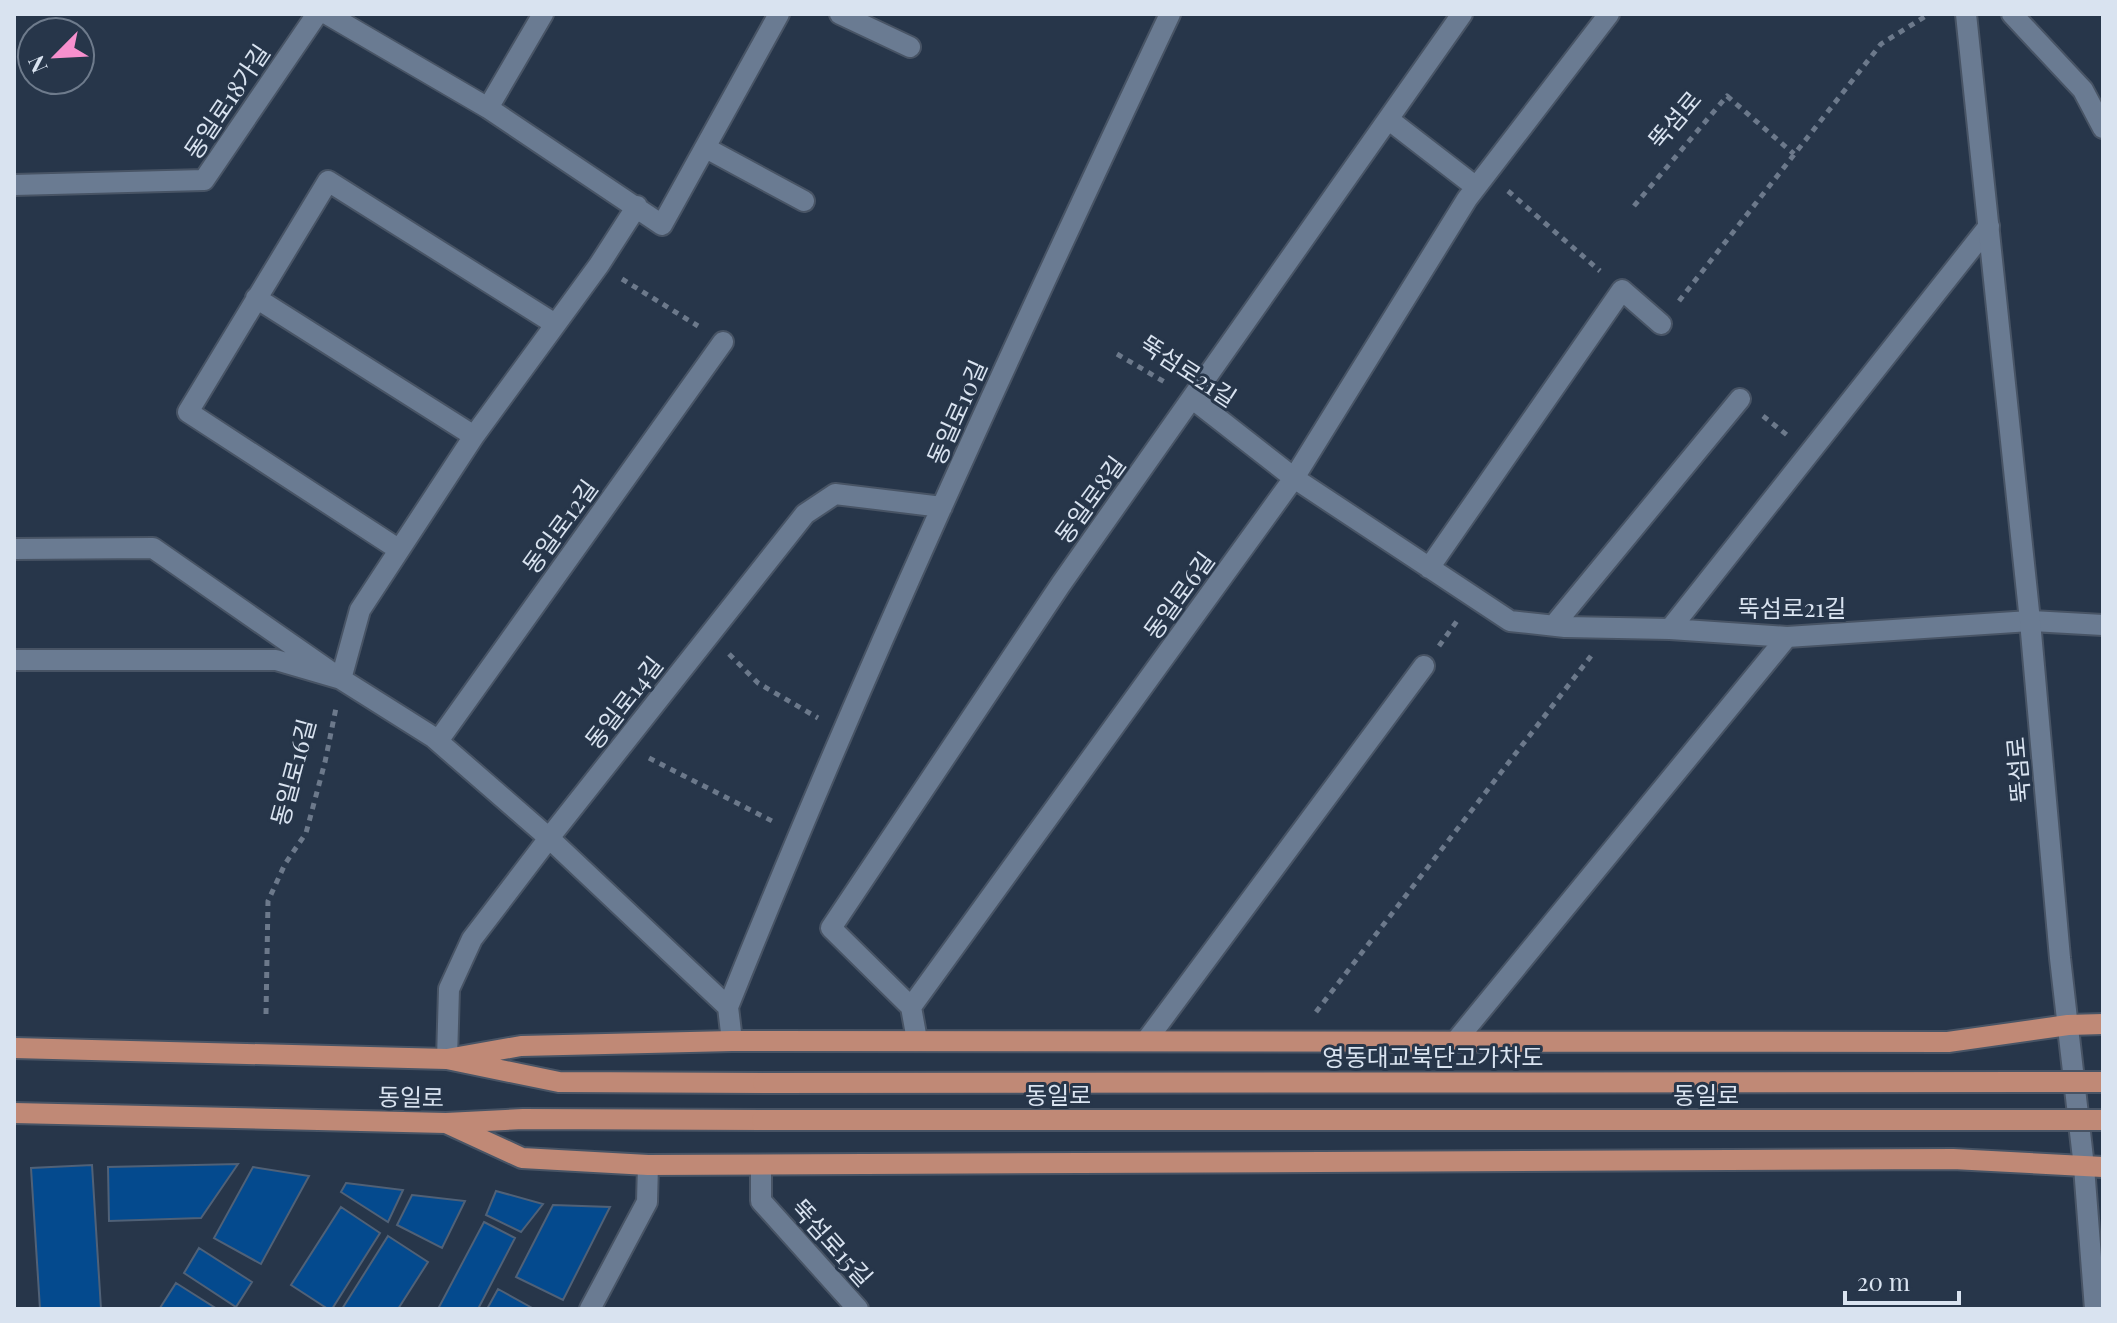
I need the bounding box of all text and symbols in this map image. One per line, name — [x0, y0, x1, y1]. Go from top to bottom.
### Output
north arrow — [16, 16, 96, 96]
street label: 동일로18가길 — [176, 37, 276, 165]
text: N — [20, 51, 54, 78]
street label: 뚝섬로 — [1640, 83, 1708, 155]
street label: 뚝섬로21길 — [1135, 327, 1243, 413]
street label: 동일로10길 — [919, 355, 993, 469]
street label: 동일로8길 — [1046, 449, 1132, 549]
street label: 동일로12길 — [514, 473, 604, 579]
street label: 동일로6길 — [1135, 545, 1221, 645]
street label: 뚝섬로21길 — [1738, 591, 1846, 623]
street label: 동일로14길 — [577, 649, 669, 755]
street label: 동일로16길 — [262, 715, 322, 829]
street label: 뚝섬로 — [1998, 736, 2036, 804]
street label: 영동대교북단고가차도 — [1323, 1040, 1543, 1072]
street label: 동일로 — [1025, 1078, 1091, 1110]
street label: 동일로 — [1673, 1078, 1739, 1110]
street label: 동일로 — [378, 1079, 444, 1113]
street label: 뚝섬로15길 — [785, 1192, 881, 1292]
scale bar — [1845, 1255, 1959, 1305]
text: 20 m — [1857, 1265, 1910, 1297]

